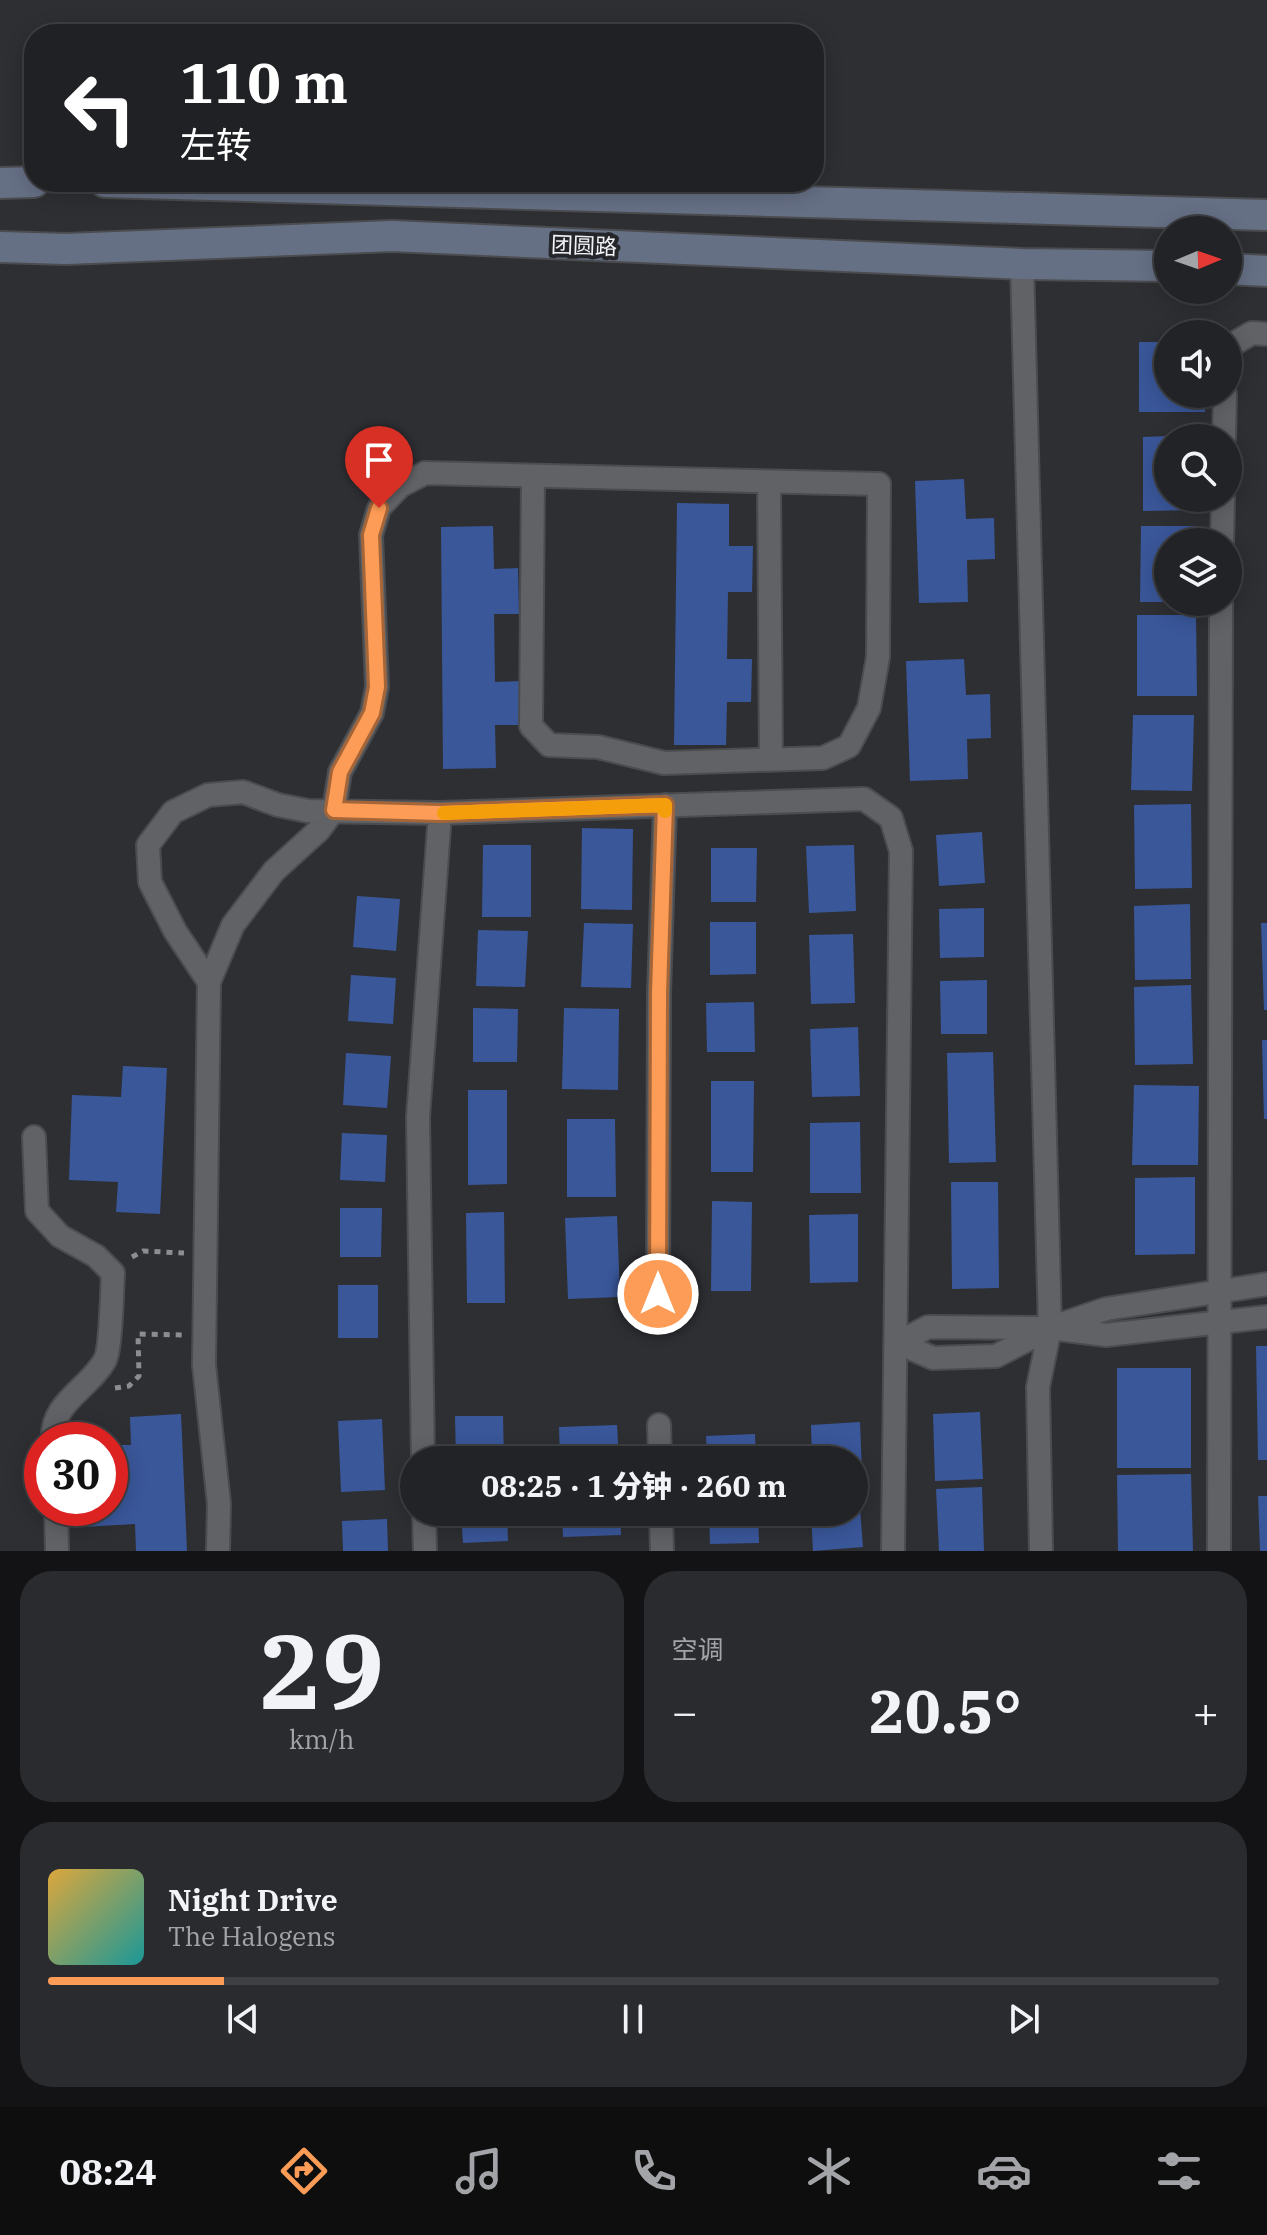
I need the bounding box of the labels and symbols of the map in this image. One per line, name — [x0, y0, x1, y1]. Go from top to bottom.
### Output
north arrow — [1154, 216, 1242, 304]
street label: 团圆路 — [551, 229, 617, 261]
pin — [345, 426, 413, 508]
position arrow — [616, 1252, 700, 1336]
speed limit sign: 30 — [24, 1422, 128, 1526]

